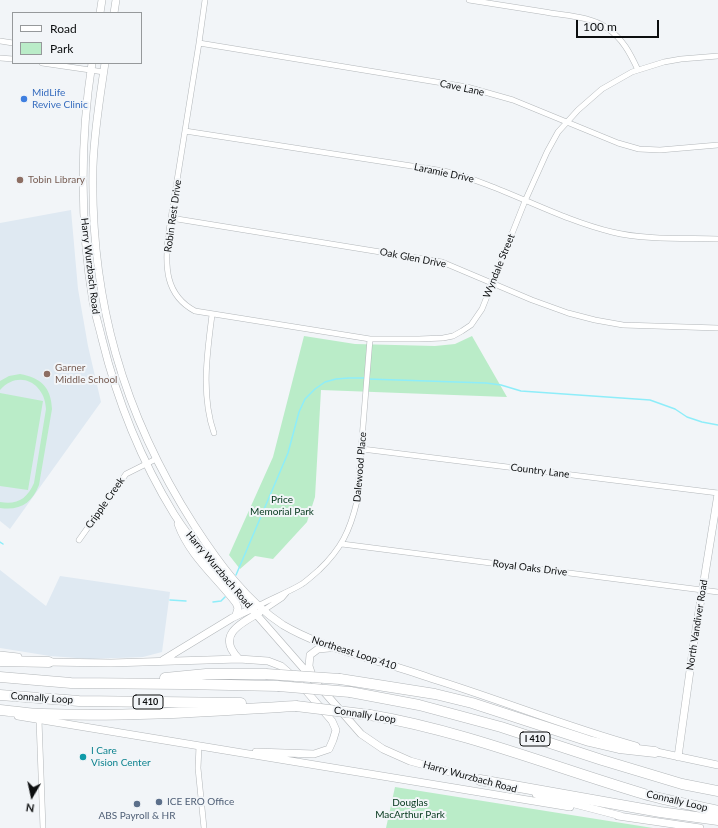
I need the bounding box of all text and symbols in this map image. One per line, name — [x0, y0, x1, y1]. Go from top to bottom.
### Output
legend — [12, 12, 142, 64]
scale bar — [578, 12, 661, 38]
text: 100 m — [583, 19, 617, 34]
text: Road — [50, 21, 77, 36]
text: Park — [50, 41, 73, 56]
street label: Cave Lane — [439, 77, 485, 99]
place label: MidLife Revive Clinic — [32, 87, 88, 110]
marker: MidLife Revive Clinic — [19, 94, 29, 104]
street label: Laramie Drive — [413, 161, 475, 185]
place label: Tobin Library — [28, 174, 85, 186]
marker: Tobin Library — [15, 175, 25, 185]
street label: Robin Rest Drive — [162, 179, 184, 253]
street label: Harry Wurzbach Road — [78, 217, 102, 315]
street label: Wyndale Street — [481, 232, 517, 300]
street label: Oak Glen Drive — [379, 246, 447, 270]
place label: Garner Middle School — [55, 362, 117, 386]
marker: Garner Middle School — [42, 369, 52, 379]
street label: Dalewood Place — [351, 431, 369, 503]
street label: Country Lane — [510, 461, 570, 481]
street label: Cripple Creek — [83, 475, 127, 531]
park label: Price Memorial Park — [250, 494, 314, 518]
street label: Harry Wurzbach Road — [183, 529, 255, 611]
street label: Royal Oaks Drive — [492, 557, 568, 579]
street label: North Vandiver Road — [684, 579, 710, 671]
street label: Northeast Loop 410 — [310, 634, 398, 672]
street label: Connally Loop — [10, 690, 74, 706]
road number: I 410 — [133, 695, 163, 709]
street label: Connally Loop — [333, 704, 397, 726]
road number: I 410 — [520, 732, 550, 746]
place label: I Care Vision Center — [91, 745, 151, 768]
marker: I Care Vision Center — [78, 752, 88, 762]
street label: Harry Wurzbach Road — [422, 759, 518, 795]
north arrow — [12, 776, 52, 816]
street label: Connally Loop — [645, 788, 709, 814]
place label: ICE ERO Office — [167, 796, 234, 808]
marker: ICE ERO Office — [154, 797, 164, 807]
park label: Douglas MacArthur Park — [375, 797, 445, 820]
marker: ABS Payroll & HR — [132, 799, 142, 809]
text: N — [25, 801, 35, 815]
place label: ABS Payroll & HR — [98, 810, 176, 822]

